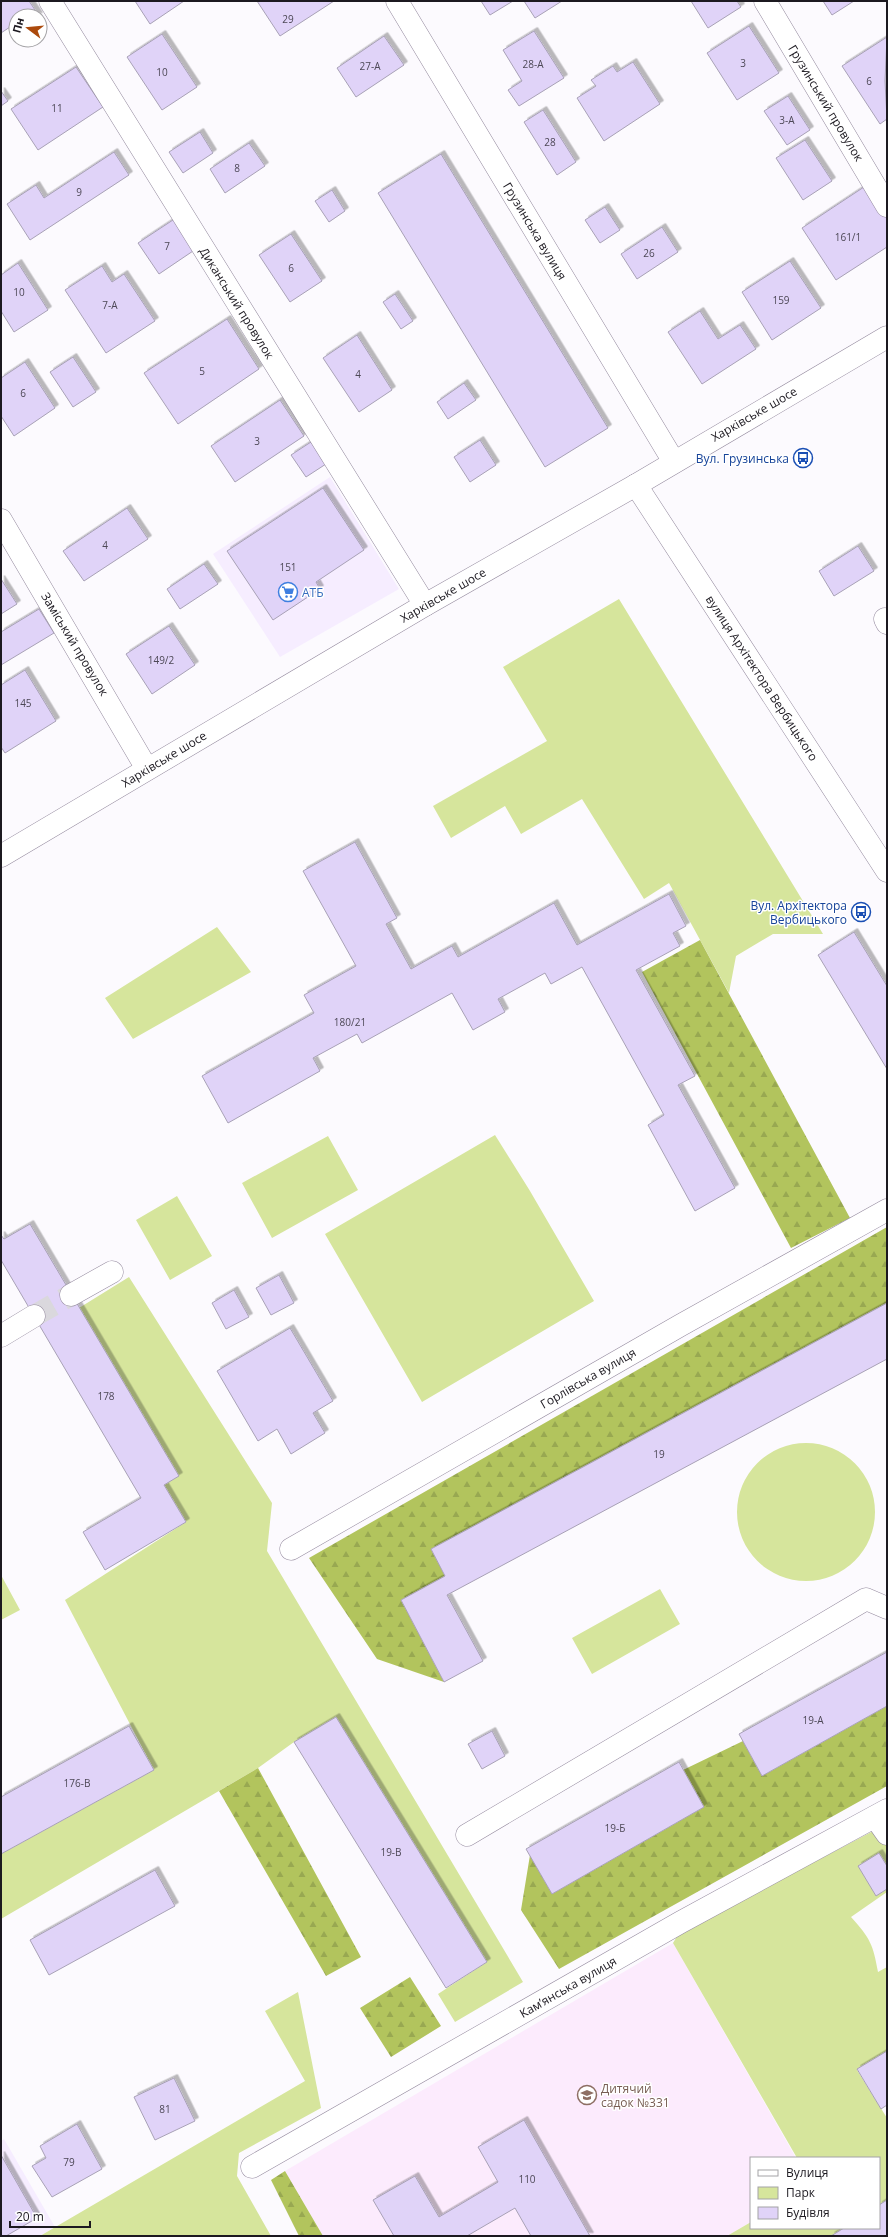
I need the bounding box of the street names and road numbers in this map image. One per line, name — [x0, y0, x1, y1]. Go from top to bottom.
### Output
street label: Грузинський провулок — [784, 42, 868, 165]
street label: Грузинська вулиця — [499, 179, 571, 283]
street label: Диканський провулок — [196, 244, 279, 363]
street label: Харківське шосе — [708, 382, 800, 445]
street label: Харківське шосе — [397, 563, 489, 626]
street label: Заміський провулок — [37, 589, 113, 700]
street label: вулиця Архітектора Вербицького — [702, 592, 822, 764]
street label: Харківське шосе — [118, 727, 210, 791]
street label: Горлівська вулиця — [537, 1344, 639, 1412]
street label: Камʼянська вулиця — [516, 1952, 620, 2022]

